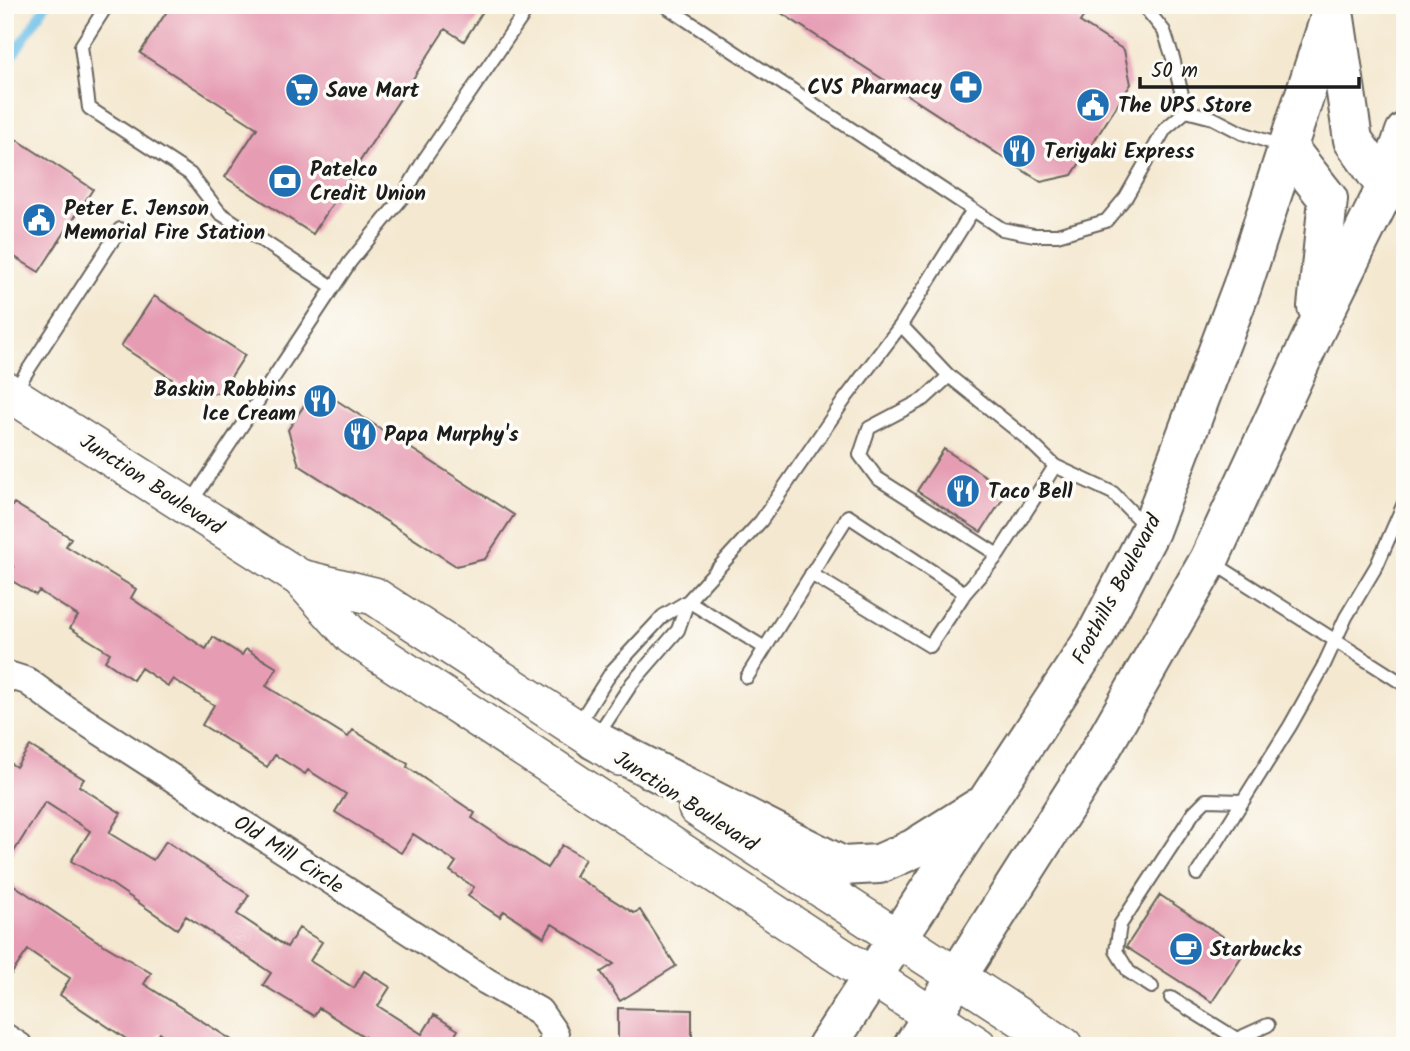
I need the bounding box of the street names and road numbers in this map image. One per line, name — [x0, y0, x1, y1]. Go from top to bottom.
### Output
street label: Junction Boulevard — [72, 426, 230, 545]
street label: Foothills Boulevard — [1064, 508, 1171, 671]
street label: Junction Boulevard — [606, 743, 764, 862]
street label: Old Mill Circle — [226, 807, 350, 904]

